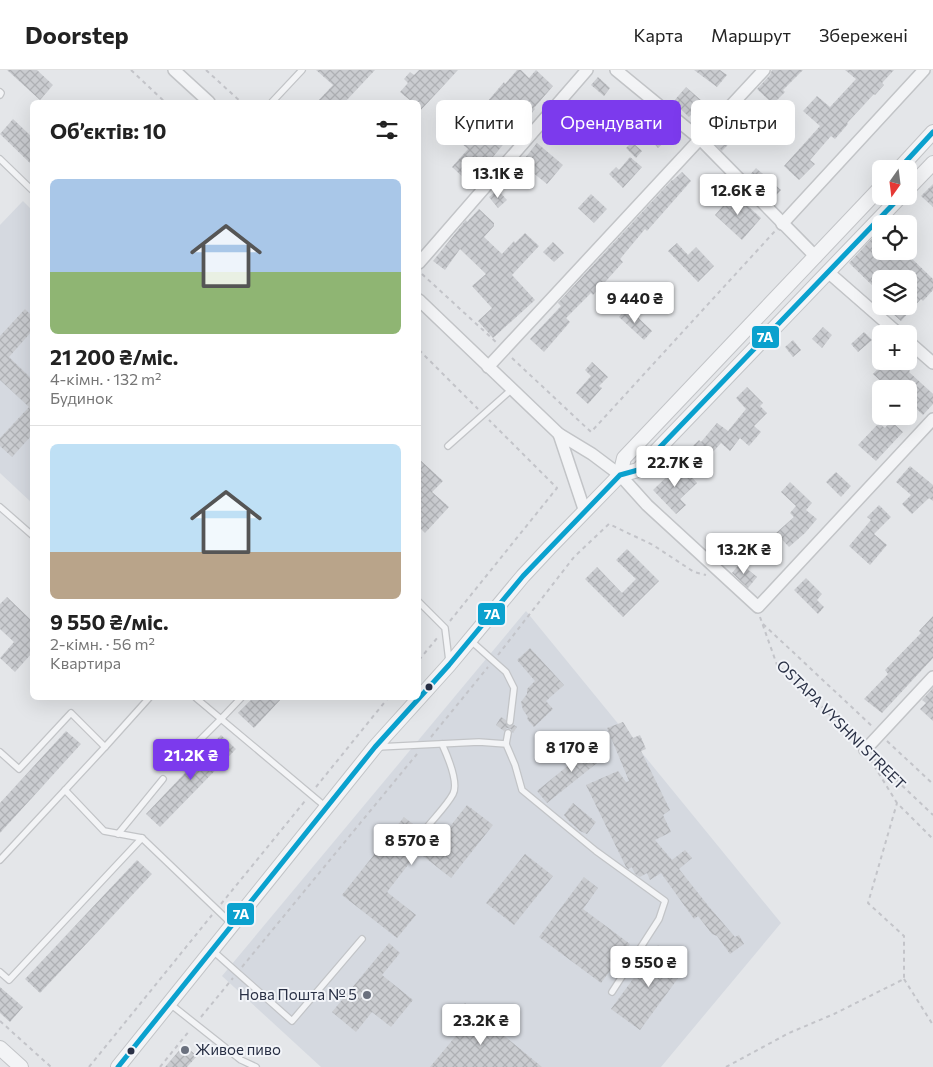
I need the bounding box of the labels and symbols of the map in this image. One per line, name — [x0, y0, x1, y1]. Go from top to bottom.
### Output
pin: 13.1K ₴ — [452, 156, 544, 199]
north arrow — [872, 160, 918, 205]
pin: 12.6K ₴ — [692, 174, 784, 216]
pin: 9 440 ₴ — [589, 282, 681, 324]
line badge: 7А — [751, 325, 780, 349]
text: 7А — [757, 328, 773, 345]
pin: 22.7K ₴ — [629, 446, 721, 488]
pin: 13.2K ₴ — [698, 532, 790, 575]
line badge: 7А — [477, 602, 506, 626]
text: 7А — [484, 605, 500, 622]
street label: OSTAPA VYSHNI STREET — [773, 656, 910, 793]
unlabelled marker — [424, 682, 434, 692]
pin: 8 170 ₴ — [526, 730, 618, 773]
pin: 21.2K ₴ — [145, 738, 237, 781]
pin: 8 570 ₴ — [366, 824, 458, 866]
line badge: 7А — [226, 902, 255, 926]
text: 7А — [233, 905, 249, 922]
pin: 9 550 ₴ — [603, 946, 695, 988]
place label: Нова Пошта № 5 — [239, 985, 357, 1003]
marker: Нова Пошта № 5 — [361, 989, 373, 1001]
pin: 23.2K ₴ — [435, 1004, 527, 1046]
place label: Живое пиво — [195, 1040, 281, 1058]
marker: Живое пиво — [179, 1044, 191, 1056]
unlabelled marker — [126, 1046, 136, 1056]

